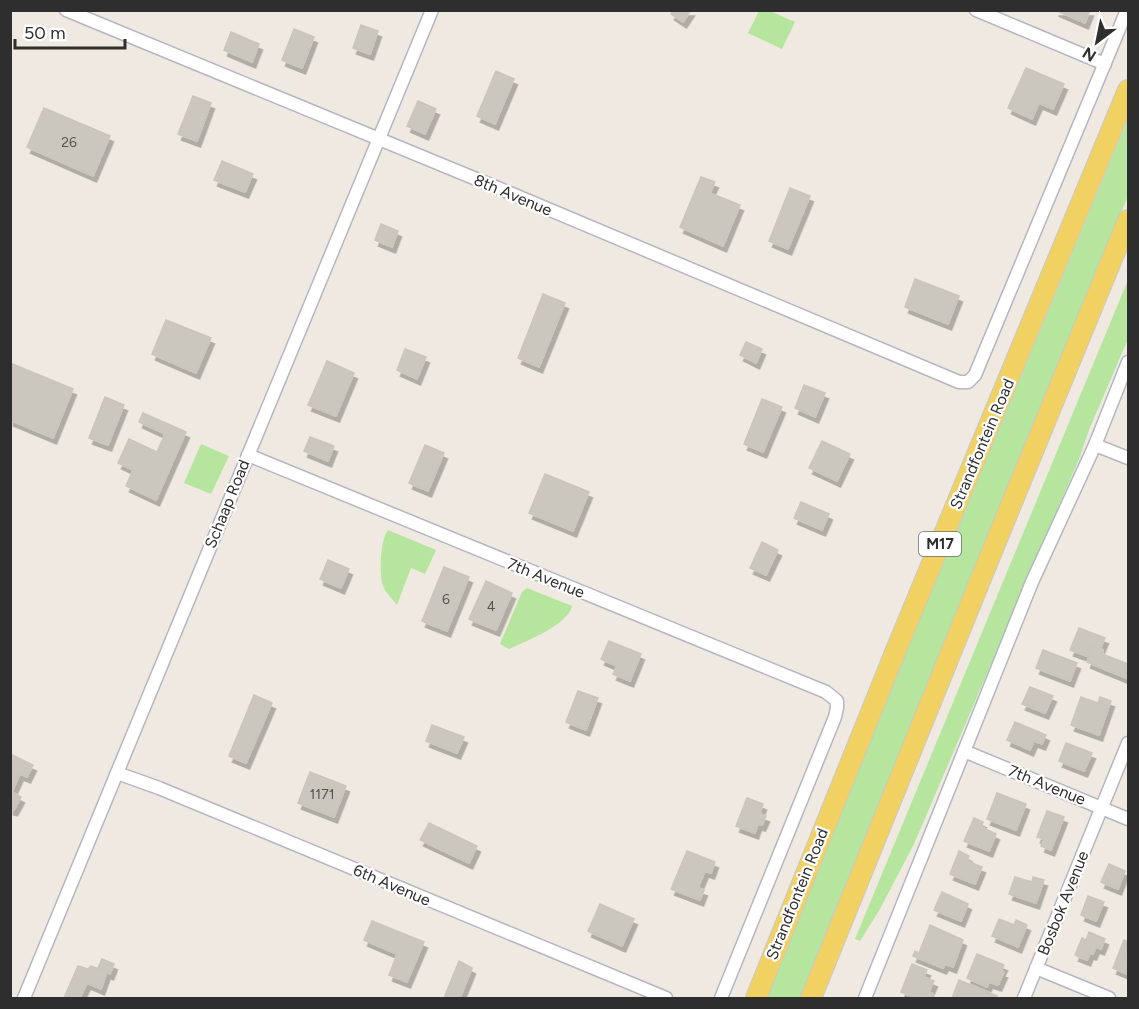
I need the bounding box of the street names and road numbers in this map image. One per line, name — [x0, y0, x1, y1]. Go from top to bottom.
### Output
street label: 8th Avenue — [471, 170, 555, 220]
street label: Strandfontein Road — [946, 376, 1018, 512]
street label: Schaap Road — [201, 457, 253, 551]
road number: M17 — [919, 532, 961, 556]
street label: 7th Avenue — [505, 554, 588, 602]
street label: 7th Avenue — [1006, 761, 1089, 809]
street label: Strandfontein Road — [762, 826, 832, 962]
street label: Bosbok Avenue — [1033, 848, 1093, 958]
street label: 6th Avenue — [351, 860, 434, 910]

